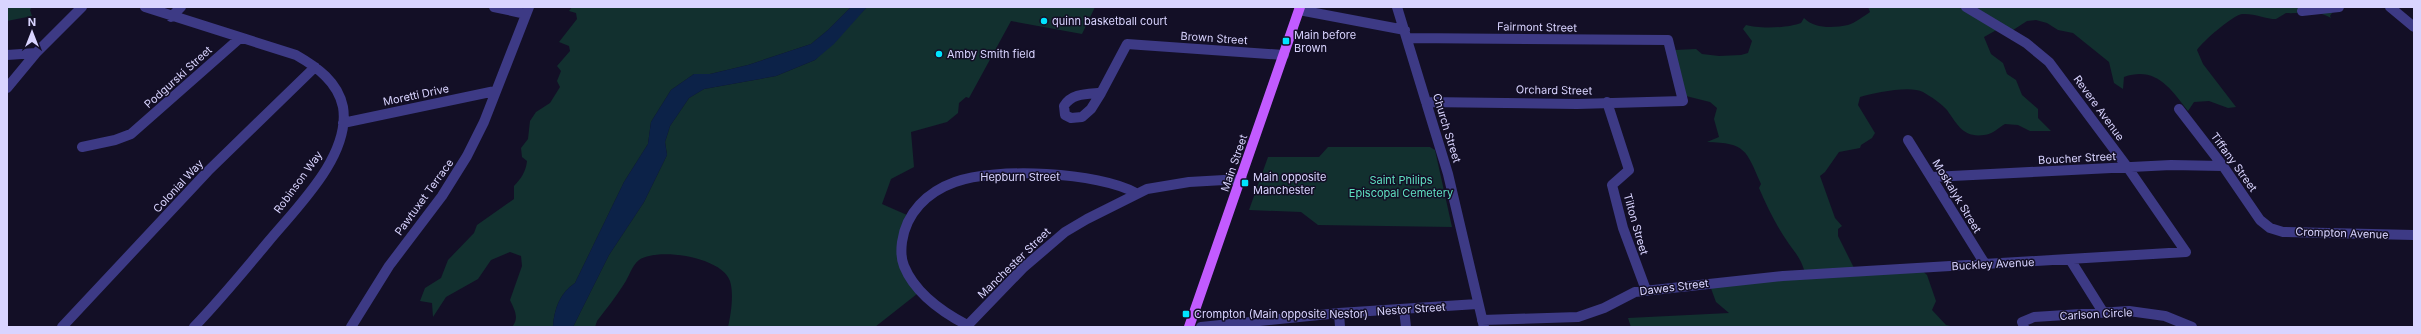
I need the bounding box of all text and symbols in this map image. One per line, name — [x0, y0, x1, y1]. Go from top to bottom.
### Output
north arrow — [12, 12, 52, 52]
place label: quinn basketball court — [1052, 14, 1168, 28]
text: N — [28, 15, 36, 29]
marker: quinn basketball court — [1039, 16, 1049, 26]
street label: Fairmont Street — [1497, 19, 1577, 35]
place label: Main before Brown — [1294, 28, 1356, 55]
street label: Brown Street — [1180, 29, 1248, 47]
marker: Main before Brown — [1281, 36, 1291, 46]
street label: Podgurski Street — [141, 43, 215, 111]
place label: Amby Smith field — [947, 47, 1035, 61]
marker: Amby Smith field — [934, 49, 944, 59]
street label: Revere Avenue — [2071, 72, 2127, 144]
street label: Moretti Drive — [382, 81, 450, 109]
street label: Orchard Street — [1516, 82, 1593, 98]
street label: Church Street — [1430, 92, 1464, 165]
street label: Tiffany Street — [2208, 130, 2261, 195]
street label: Main Street — [1218, 132, 1250, 193]
street label: Robinson Way — [271, 148, 325, 216]
street label: Boucher Street — [2038, 149, 2117, 167]
street label: Pawtuxet Terrace — [392, 156, 456, 238]
street label: Colonial Way — [150, 157, 206, 215]
street label: Moskalyk Street — [1929, 157, 1985, 236]
street label: Hepburn Street — [980, 170, 1060, 184]
place label: Main opposite Manchester — [1253, 170, 1326, 197]
park label: Saint Philips Episcopal Cemetery — [1349, 173, 1453, 200]
marker: Main opposite Manchester — [1240, 178, 1250, 188]
street label: Tilton Street — [1621, 192, 1652, 257]
street label: Manchester Street — [975, 224, 1054, 301]
street label: Crompton Avenue — [2295, 224, 2389, 242]
street label: Buckley Avenue — [1951, 255, 2035, 273]
street label: Dawes Street — [1639, 276, 1710, 298]
street label: Nestor Street — [1376, 300, 1446, 318]
street label: Carlson Circle — [2059, 305, 2133, 323]
place label: Crompton (Main opposite Nestor) — [1194, 307, 1368, 321]
marker: Crompton (Main opposite Nestor) — [1181, 309, 1191, 319]

